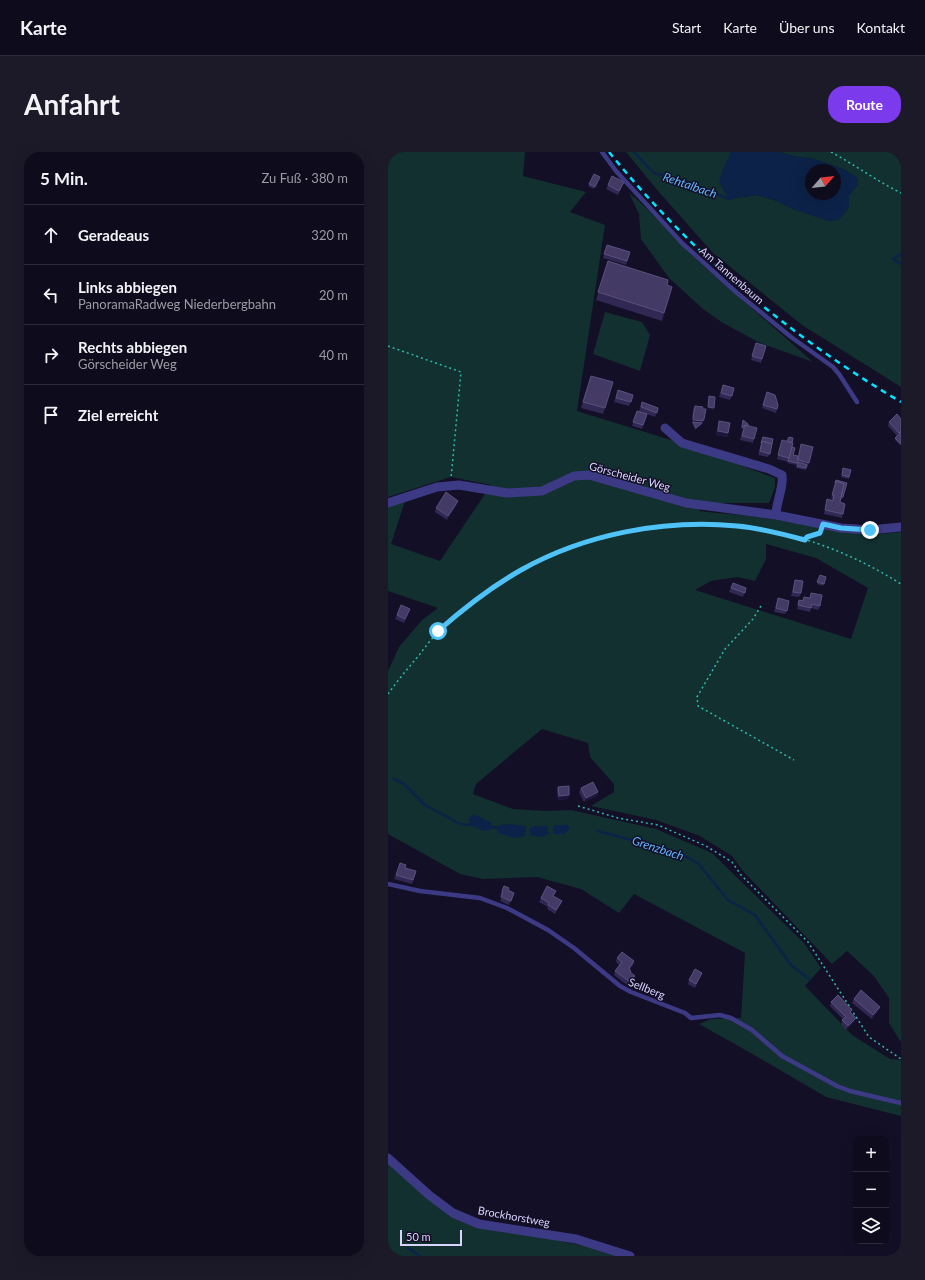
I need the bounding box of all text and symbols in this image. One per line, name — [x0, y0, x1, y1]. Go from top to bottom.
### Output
text: Karte — [20, 16, 67, 39]
text: Start — [672, 19, 701, 36]
text: Karte — [723, 19, 757, 36]
text: Über uns — [779, 19, 834, 36]
text: Kontakt — [856, 19, 905, 36]
button: Route — [828, 86, 901, 123]
text: Anfahrt — [24, 87, 120, 121]
north arrow — [805, 164, 841, 200]
text: 5 Min. — [40, 168, 88, 189]
water label: Rehtalbach — [661, 169, 719, 201]
text: Zu Fuß · 380 m — [262, 170, 348, 186]
icon: ahead — [40, 224, 62, 246]
text: Geradeaus — [78, 226, 149, 244]
text: 320 m — [311, 227, 348, 243]
street label: Am Tannenbaum — [697, 244, 767, 306]
text: Links abbiegen — [78, 278, 177, 296]
icon: left — [40, 284, 62, 306]
text: 20 m — [319, 287, 348, 303]
text: PanoramaRadweg Niederbergbahn — [78, 296, 276, 312]
text: Rechts abbiegen — [78, 338, 187, 356]
icon: right — [40, 344, 62, 366]
text: 40 m — [319, 347, 348, 363]
text: Görscheider Weg — [78, 356, 177, 372]
icon: arrive — [40, 404, 62, 426]
text: Ziel erreicht — [78, 406, 158, 424]
street label: Görscheider Weg — [588, 459, 672, 493]
route end — [861, 521, 879, 539]
route start — [429, 622, 447, 640]
water label: Grenzbach — [630, 833, 686, 863]
street label: Sellberg — [627, 975, 668, 1001]
map controls — [853, 1136, 889, 1244]
button: + — [853, 1136, 889, 1172]
button: − — [853, 1172, 889, 1208]
street label: Brockhorstweg — [477, 1203, 551, 1229]
button: layers — [853, 1208, 889, 1244]
scale bar — [400, 1228, 462, 1247]
text: 50 m — [406, 1230, 431, 1243]

